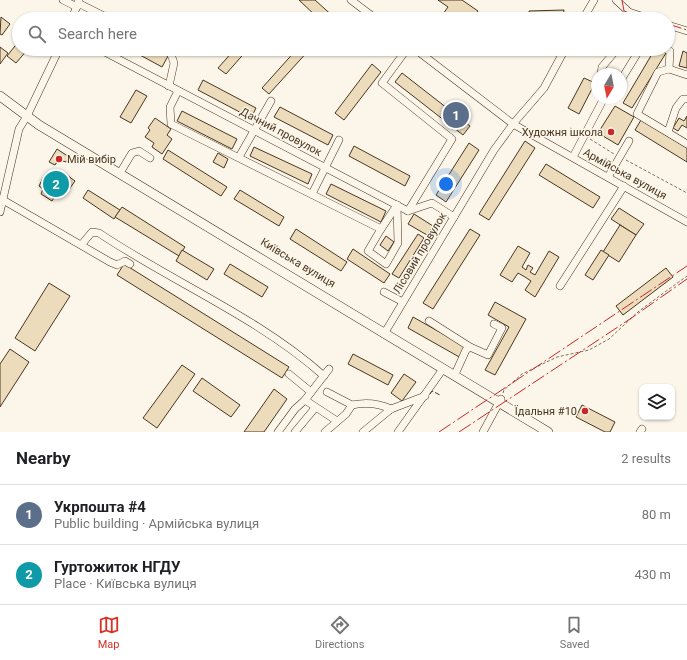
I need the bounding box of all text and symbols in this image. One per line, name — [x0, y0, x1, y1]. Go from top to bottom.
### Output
search box — [12, 12, 675, 56]
icon: search — [26, 23, 48, 45]
text: Search here — [58, 25, 137, 43]
north arrow — [591, 68, 627, 104]
pin: 1 — [443, 100, 469, 130]
street label: Дачний провулок — [238, 105, 324, 159]
place label: Художня школа — [522, 126, 603, 139]
marker: Художня школа — [606, 127, 616, 137]
street label: Армійська вулиця — [581, 146, 669, 202]
place label: Мій вибір — [67, 153, 116, 166]
marker: Мій вибір — [54, 154, 64, 164]
pin: 2 — [43, 169, 69, 199]
your location — [436, 174, 456, 194]
street label: Лісовий провулок — [391, 210, 449, 296]
street label: Київська вулиця — [258, 235, 338, 291]
map controls — [639, 384, 675, 420]
button: layers — [639, 384, 675, 420]
place label: Їдальня #10 — [514, 405, 577, 418]
marker: Їдальня #10 — [580, 406, 590, 416]
text: Nearby — [16, 448, 71, 468]
text: 2 results — [621, 451, 671, 466]
text: Укрпошта #4 — [54, 498, 146, 516]
text: 1 — [25, 507, 33, 522]
text: 80 m — [642, 507, 671, 522]
text: Public building · Армійська вулиця — [54, 516, 259, 531]
text: Гуртожиток НГДУ — [54, 558, 180, 576]
text: 2 — [25, 567, 33, 582]
text: 430 m — [634, 567, 671, 582]
text: Place · Київська вулиця — [54, 576, 197, 591]
tab: Map — [98, 614, 120, 651]
tab: Directions — [315, 614, 364, 651]
tab: Saved — [560, 614, 589, 651]

